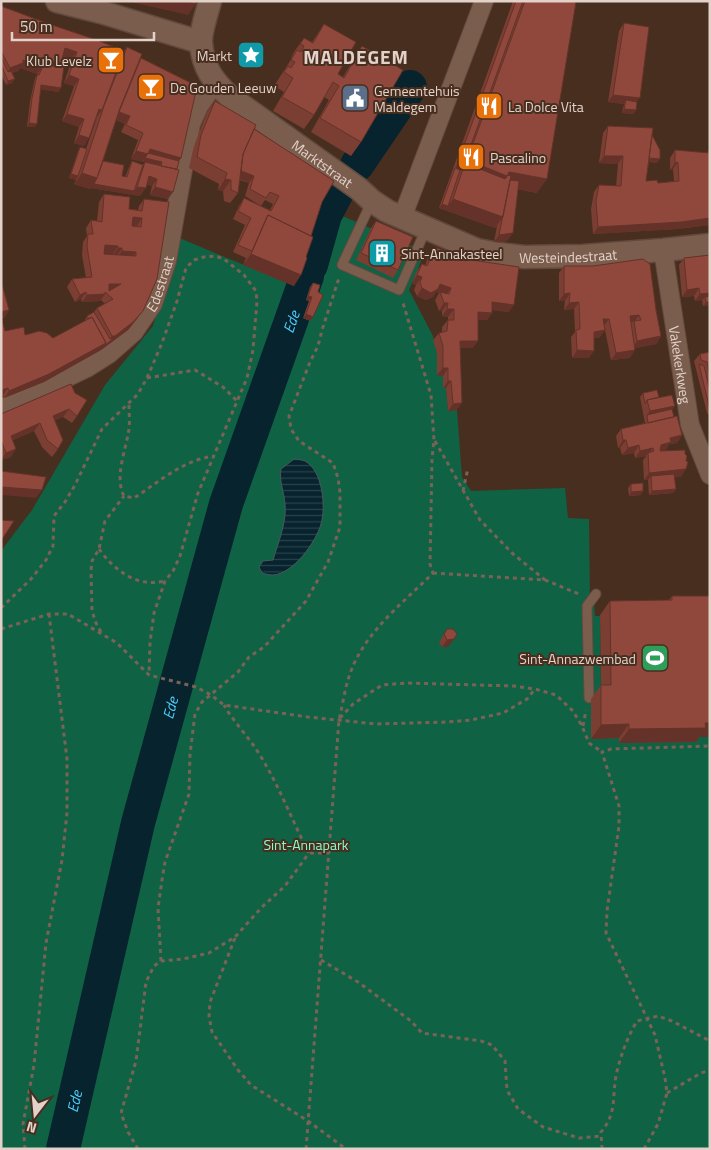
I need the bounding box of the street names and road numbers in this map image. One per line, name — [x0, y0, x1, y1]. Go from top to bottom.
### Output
street label: Marktstraat — [288, 134, 358, 192]
street label: Westeindestraat — [519, 243, 618, 268]
street label: Edestraat — [140, 254, 178, 316]
street label: Vakekerkweg — [664, 324, 697, 405]

